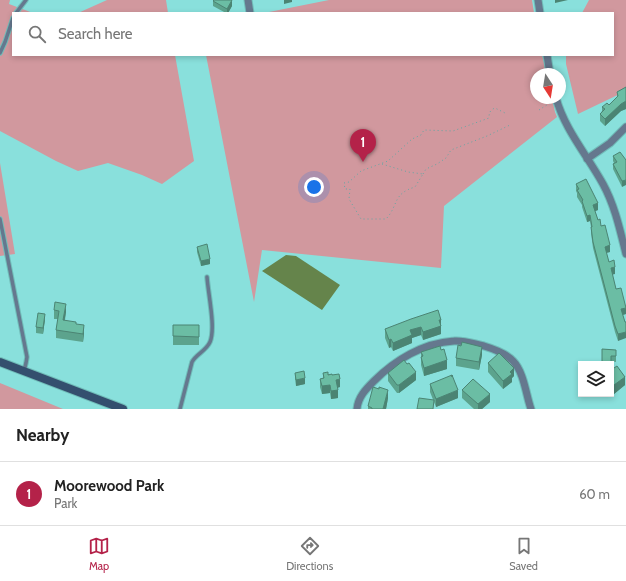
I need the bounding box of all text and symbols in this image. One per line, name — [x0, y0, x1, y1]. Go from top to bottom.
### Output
search box — [12, 12, 614, 56]
icon: search — [26, 23, 48, 45]
text: Search here — [58, 25, 133, 43]
north arrow — [530, 68, 566, 104]
pin: 1 — [350, 129, 376, 162]
your location — [304, 177, 324, 197]
map controls — [578, 361, 614, 397]
button: layers — [578, 361, 614, 397]
text: Nearby — [16, 425, 69, 445]
text: Moorewood Park — [54, 477, 164, 495]
text: 1 — [27, 486, 31, 502]
text: 60 m — [579, 486, 610, 502]
text: Park — [54, 495, 77, 511]
tab: Map — [88, 535, 110, 573]
tab: Directions — [286, 535, 333, 573]
tab: Saved — [509, 535, 538, 573]

